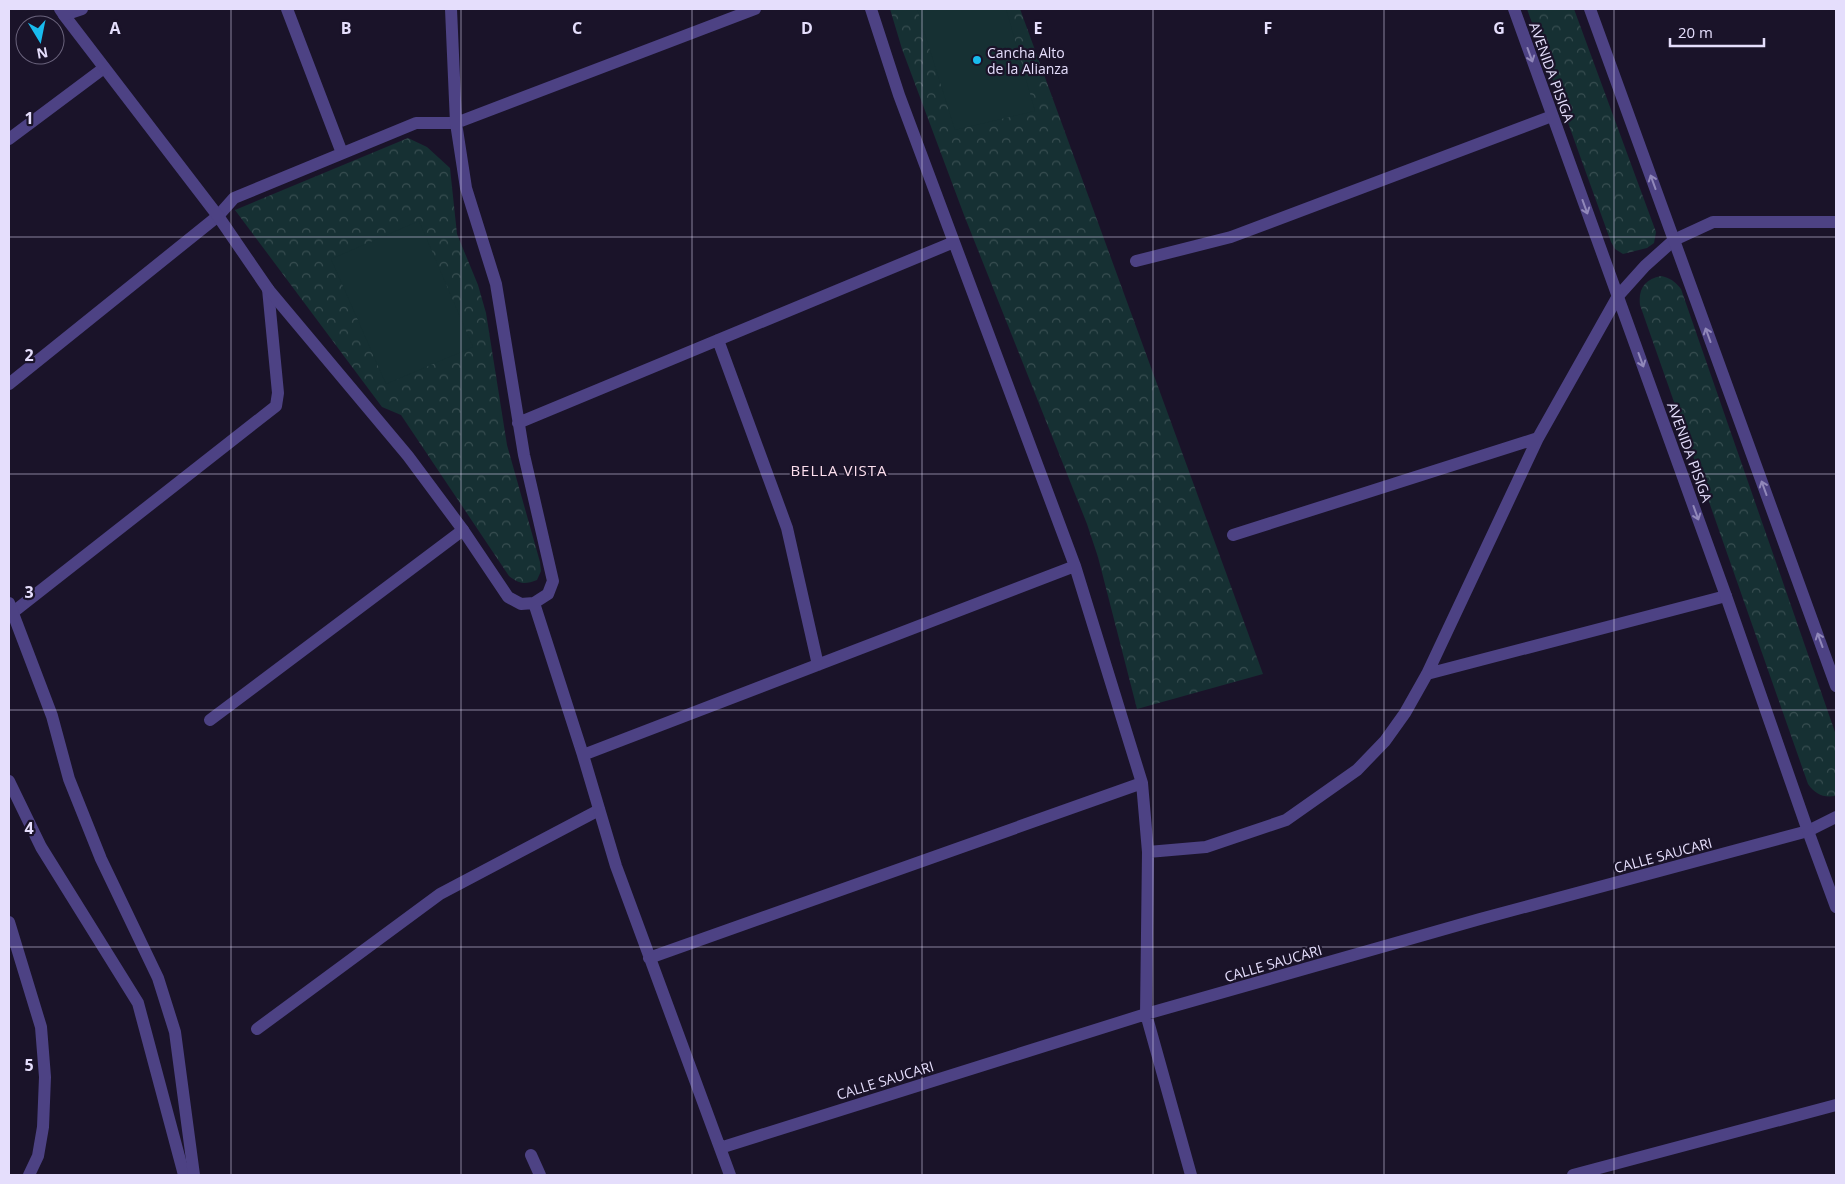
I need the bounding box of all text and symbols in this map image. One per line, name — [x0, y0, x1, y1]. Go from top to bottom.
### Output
north arrow — [15, 15, 65, 65]
scale bar — [1670, 15, 1764, 47]
text: A — [109, 17, 121, 39]
text: B — [341, 17, 351, 39]
text: C — [572, 17, 582, 39]
text: D — [801, 17, 813, 39]
text: E — [1034, 17, 1043, 39]
text: F — [1264, 17, 1272, 39]
text: G — [1493, 17, 1505, 39]
street label: AVENIDA PISIGA — [1525, 19, 1579, 125]
text: 20 m — [1678, 22, 1713, 42]
text: N — [35, 43, 50, 64]
place label: Cancha Alto de la Alianza — [987, 43, 1069, 78]
one-way arrow — [1526, 46, 1535, 62]
marker: Cancha Alto de la Alianza — [971, 54, 983, 66]
text: 1 — [24, 107, 34, 129]
one-way arrow — [1648, 175, 1657, 190]
one-way arrow — [1581, 199, 1591, 215]
one-way arrow — [1703, 327, 1713, 343]
text: 2 — [24, 344, 34, 366]
one-way arrow — [1637, 352, 1646, 367]
street label: AVENIDA PISIGA — [1663, 399, 1717, 505]
district label: BELLA VISTA — [790, 460, 888, 480]
one-way arrow — [1759, 480, 1768, 496]
one-way arrow — [1692, 505, 1701, 520]
text: 3 — [24, 581, 34, 603]
one-way arrow — [1815, 633, 1824, 649]
text: 4 — [24, 817, 34, 839]
street label: CALLE SAUCARI — [1612, 833, 1714, 877]
street label: CALLE SAUCARI — [1222, 940, 1324, 986]
text: 5 — [24, 1054, 34, 1076]
street label: CALLE SAUCARI — [834, 1056, 936, 1104]

